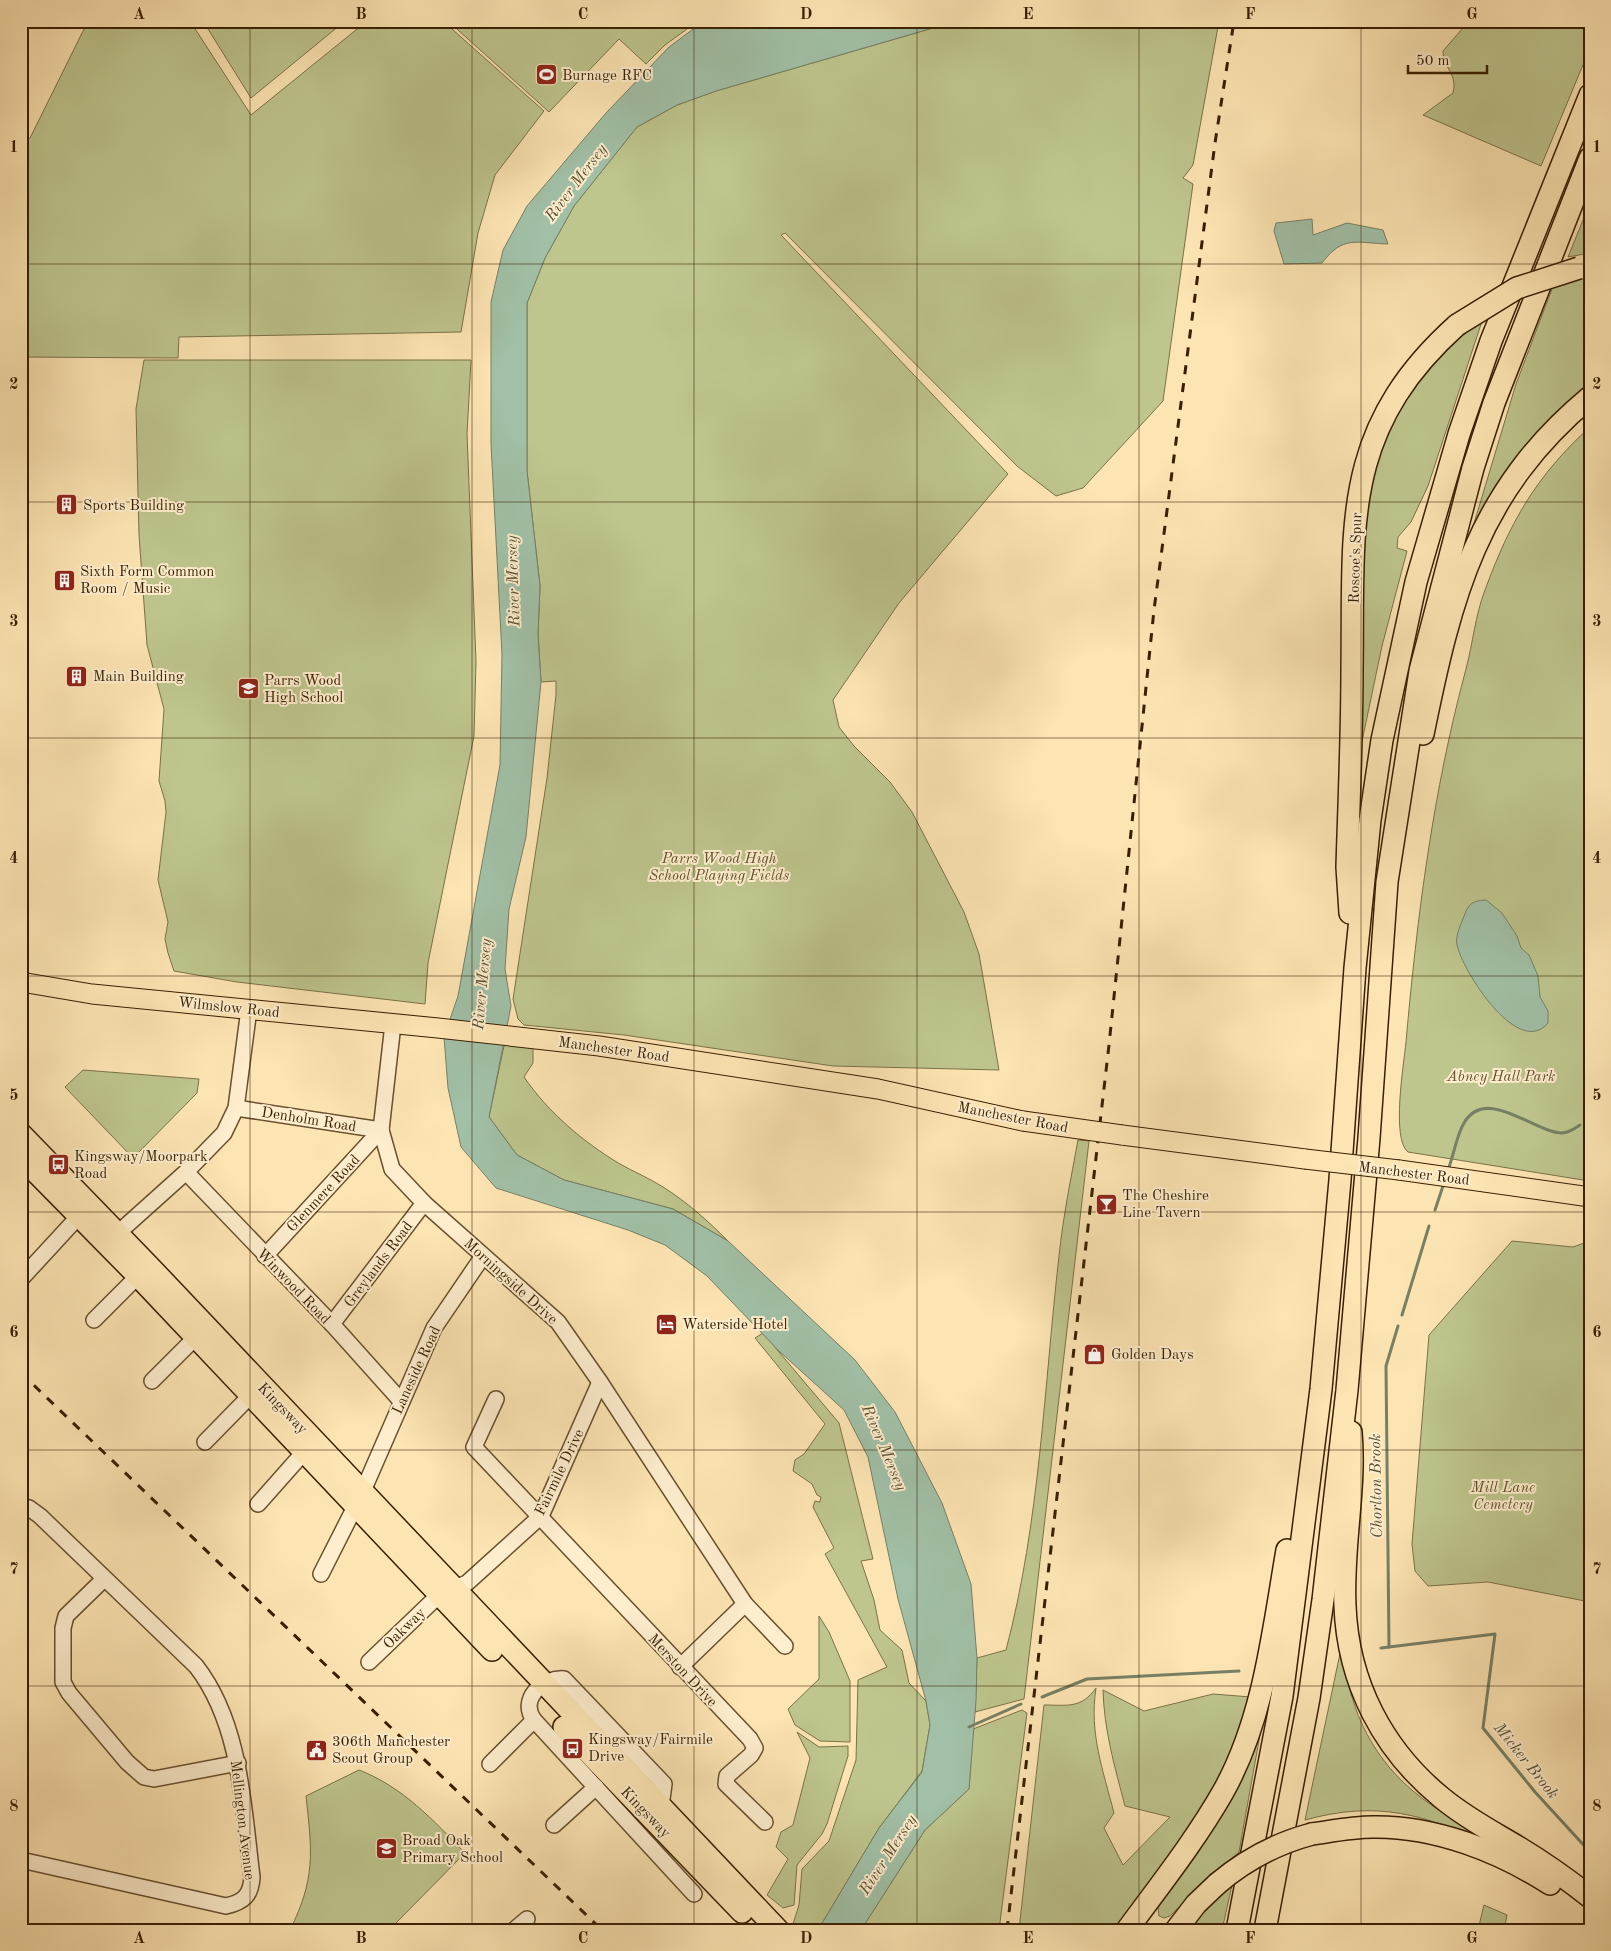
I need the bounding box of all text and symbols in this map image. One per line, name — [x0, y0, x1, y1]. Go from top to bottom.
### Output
text: A — [133, 7, 145, 23]
text: B — [355, 7, 367, 23]
text: C — [578, 7, 588, 23]
text: D — [800, 7, 812, 23]
text: E — [1022, 7, 1034, 23]
text: F — [1245, 7, 1256, 23]
text: G — [1466, 7, 1478, 23]
scale bar — [1408, 42, 1487, 74]
text: 50 m — [1416, 54, 1450, 69]
sports icon: Burnage RFC — [534, 63, 558, 87]
place label: Burnage RFC — [562, 69, 652, 84]
text: 1 — [9, 140, 19, 156]
text: 1 — [1592, 140, 1602, 156]
water label: River Mersey — [542, 141, 611, 225]
text: 2 — [9, 377, 19, 393]
text: 2 — [1592, 377, 1602, 393]
building icon: Sports Building — [55, 493, 79, 517]
place label: Sports Building — [83, 499, 184, 514]
street label: Roscoe's Spur — [1347, 512, 1366, 604]
water label: River Mersey — [504, 534, 524, 628]
place label: Sixth Form Common Room / Music — [80, 565, 214, 597]
building icon: Sixth Form Common Room / Music — [52, 568, 76, 592]
text: 3 — [9, 614, 19, 630]
text: 3 — [1592, 614, 1602, 630]
building icon: Main Building — [65, 664, 89, 688]
place label: Main Building — [93, 670, 184, 685]
place label: Parrs Wood High School — [264, 674, 343, 706]
school or university icon: Parrs Wood High School — [236, 677, 260, 701]
text: 4 — [9, 851, 19, 867]
text: 4 — [1592, 851, 1602, 867]
park label: Parrs Wood High School Playing Fields — [649, 852, 789, 884]
water label: River Mersey — [471, 937, 495, 1031]
street label: Wilmslow Road — [177, 996, 281, 1021]
street label: Manchester Road — [557, 1035, 671, 1066]
park label: Abney Hall Park — [1446, 1070, 1555, 1085]
text: 5 — [9, 1088, 19, 1104]
text: 5 — [1592, 1088, 1602, 1104]
street label: Manchester Road — [956, 1100, 1069, 1137]
street label: Denholm Road — [260, 1106, 357, 1135]
place label: Kingsway/Moorpark Road — [74, 1150, 208, 1182]
street label: Glenmere Road — [285, 1152, 364, 1235]
bus stop icon: Kingsway/Moorpark Road — [46, 1153, 70, 1177]
street label: Manchester Road — [1357, 1160, 1471, 1189]
place label: The Cheshire Line Tavern — [1122, 1189, 1209, 1221]
bar icon: The Cheshire Line Tavern — [1094, 1192, 1118, 1216]
street label: Greylands Road — [342, 1219, 416, 1311]
street label: Morningside Drive — [460, 1236, 560, 1328]
street label: Winwood Road — [253, 1246, 333, 1328]
hotel icon: Waterside Hotel — [654, 1312, 678, 1336]
place label: Waterside Hotel — [682, 1318, 787, 1333]
street label: Laneside Road — [390, 1324, 444, 1417]
text: 6 — [9, 1325, 19, 1341]
text: 6 — [1592, 1325, 1602, 1341]
shop icon: Golden Days — [1083, 1342, 1107, 1366]
place label: Golden Days — [1111, 1348, 1194, 1363]
street label: Kingsway — [254, 1381, 310, 1437]
water label: River Mersey — [858, 1402, 909, 1494]
street label: Fairmile Drive — [533, 1427, 588, 1518]
water label: Chorlton Brook — [1368, 1433, 1386, 1538]
park label: Mill Lane Cemetery — [1470, 1481, 1535, 1513]
text: 7 — [9, 1562, 19, 1578]
text: 7 — [1592, 1562, 1602, 1578]
street label: Oakway — [381, 1606, 429, 1653]
street label: Merston Drive — [645, 1632, 719, 1710]
water label: Micker Brook — [1489, 1719, 1561, 1802]
place label: Kingsway/Fairmile Drive — [588, 1733, 713, 1765]
place label: 306th Manchester Scout Group — [332, 1735, 450, 1767]
bus stop icon: Kingsway/Fairmile Drive — [560, 1736, 584, 1760]
public building icon: 306th Manchester Scout Group — [304, 1738, 328, 1762]
street label: Mellington Avenue — [227, 1759, 256, 1881]
street label: Kingsway — [617, 1785, 673, 1841]
text: 8 — [9, 1799, 19, 1815]
text: 8 — [1592, 1799, 1602, 1815]
water label: River Mersey — [856, 1812, 921, 1899]
place label: Broad Oak Primary School — [402, 1834, 503, 1866]
school or university icon: Broad Oak Primary School — [374, 1837, 398, 1861]
text: A — [133, 1931, 145, 1947]
text: B — [355, 1931, 367, 1947]
text: C — [578, 1931, 588, 1947]
text: D — [800, 1931, 812, 1947]
text: E — [1022, 1931, 1034, 1947]
text: F — [1245, 1931, 1256, 1947]
text: G — [1466, 1931, 1478, 1947]

